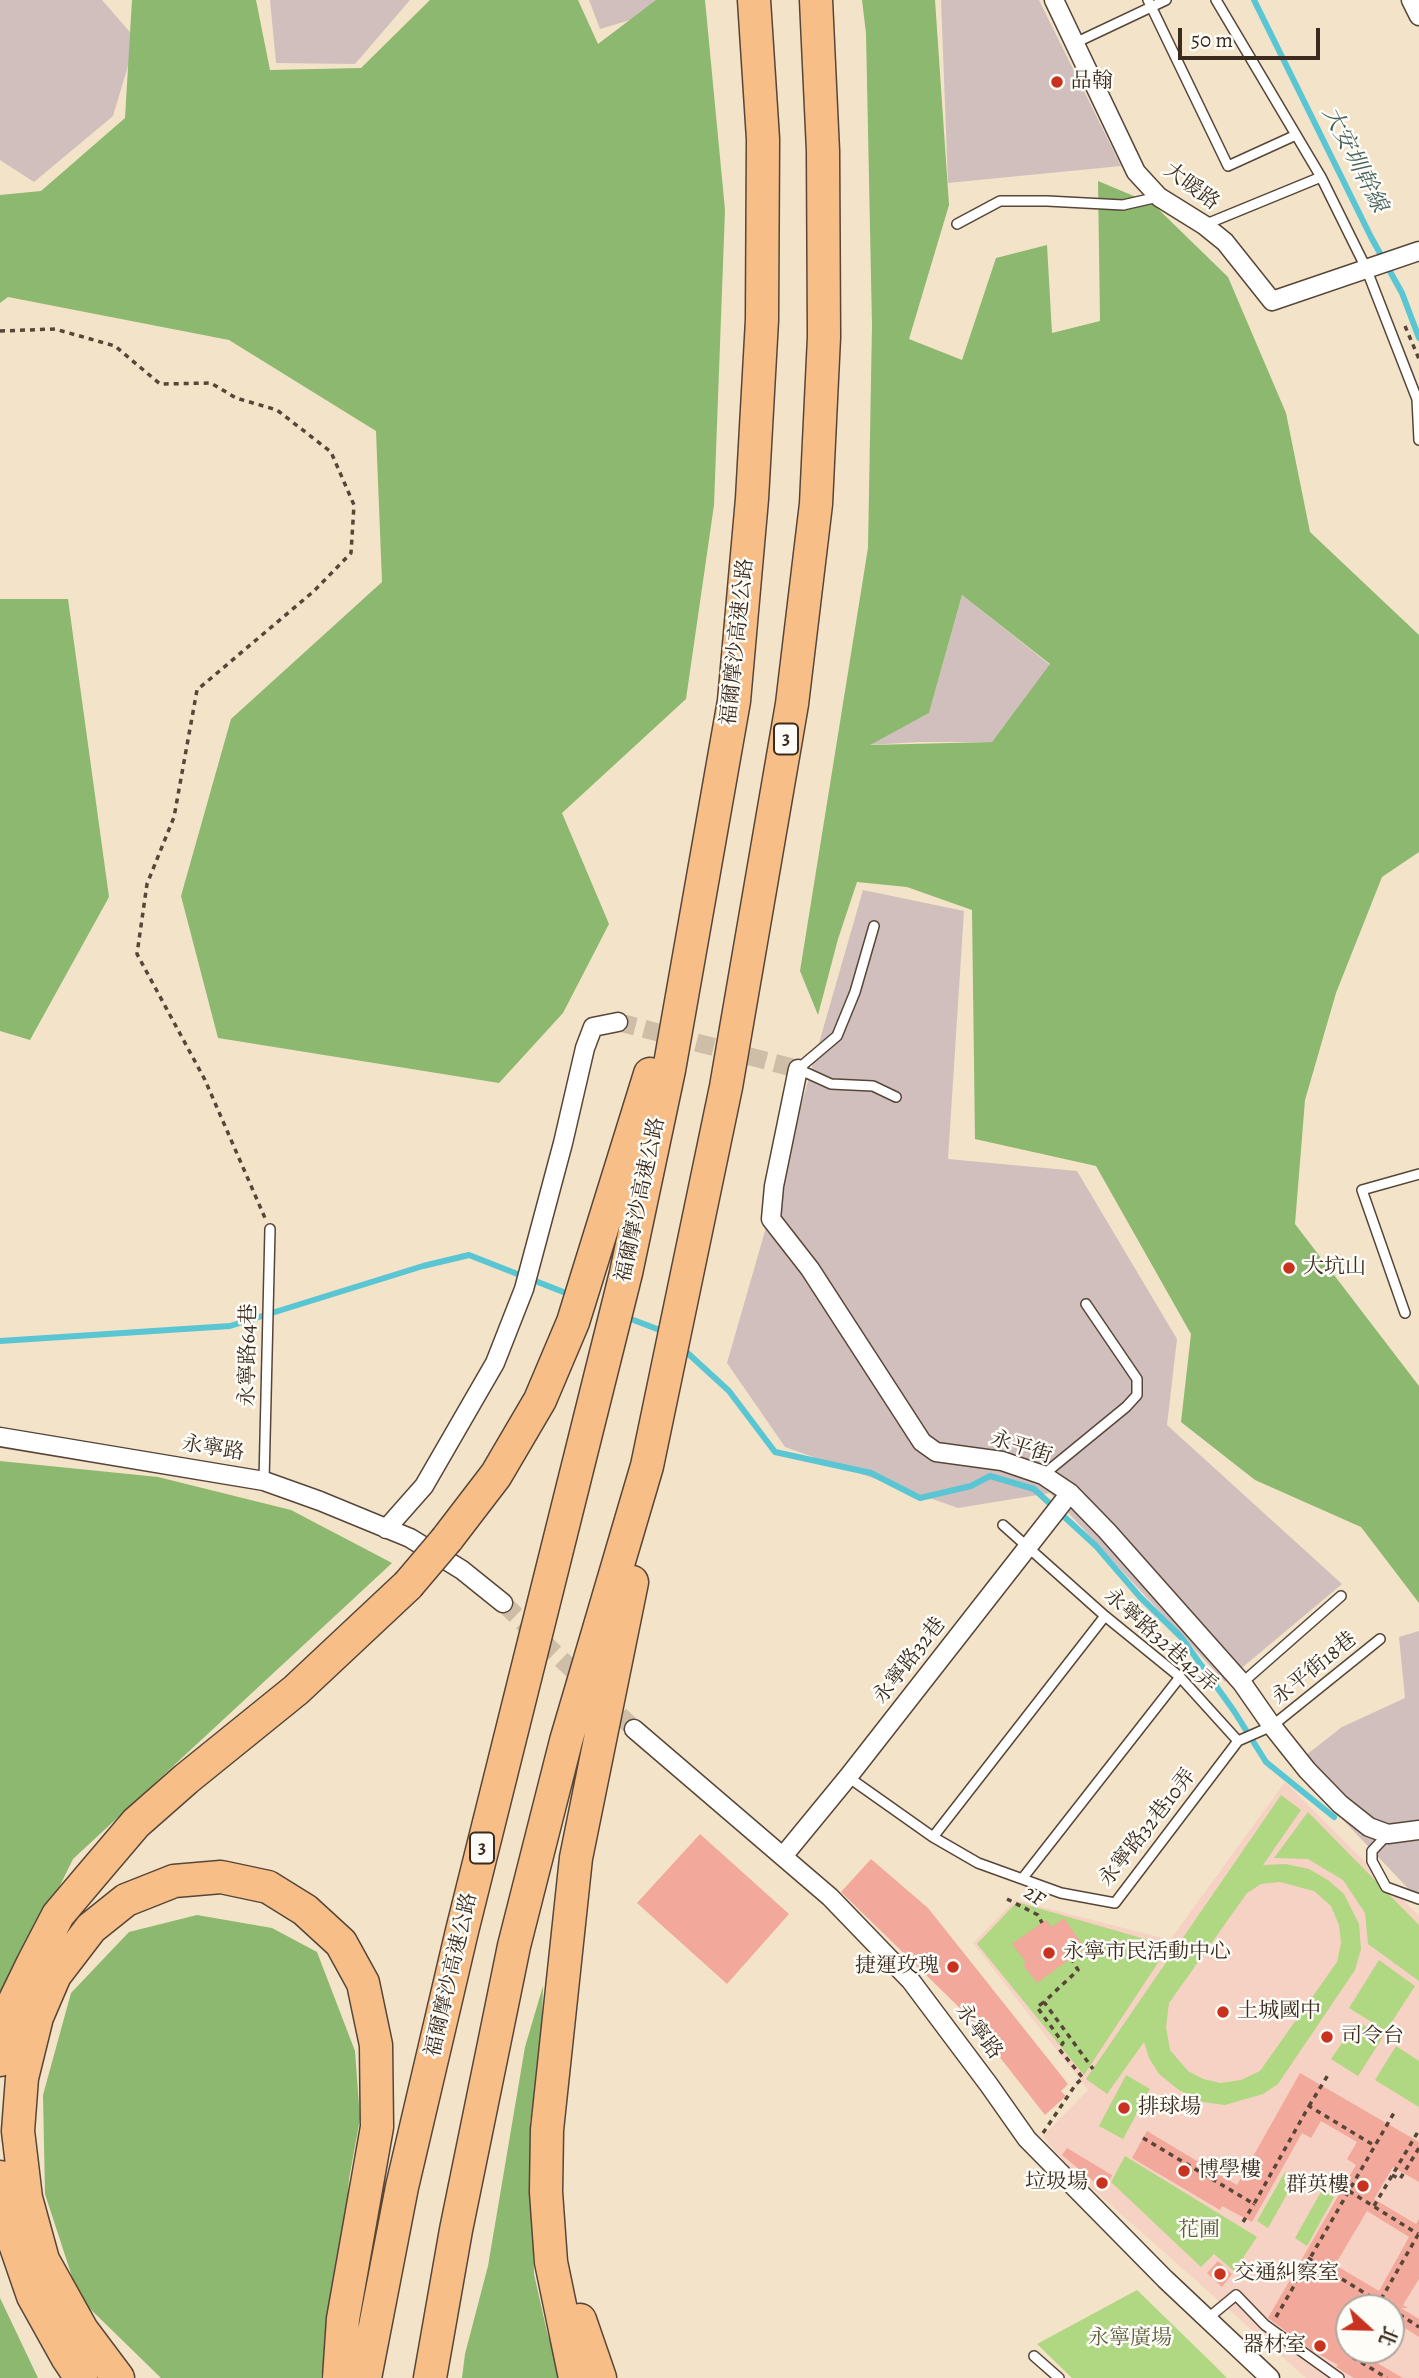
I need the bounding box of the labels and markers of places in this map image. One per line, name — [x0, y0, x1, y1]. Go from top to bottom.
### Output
place label: 品翰 — [1071, 69, 1113, 95]
marker: 品翰 — [1049, 74, 1065, 90]
place label: 大坑山 — [1303, 1255, 1366, 1281]
marker: 大坑山 — [1281, 1260, 1297, 1276]
place label: 永寧市民活動中心 — [1063, 1940, 1231, 1966]
marker: 永寧市民活動中心 — [1041, 1945, 1057, 1961]
place label: 捷運玫瑰 — [855, 1954, 939, 1980]
marker: 捷運玫瑰 — [945, 1959, 961, 1975]
place label: 土城國中 — [1237, 1999, 1321, 2025]
marker: 土城國中 — [1215, 2004, 1231, 2020]
place label: 司令台 — [1341, 2024, 1404, 2050]
marker: 司令台 — [1319, 2029, 1335, 2045]
place label: 排球場 — [1138, 2095, 1201, 2121]
marker: 排球場 — [1116, 2100, 1132, 2116]
place label: 博學樓 — [1198, 2158, 1261, 2184]
marker: 博學樓 — [1176, 2163, 1192, 2179]
place label: 垃圾場 — [1025, 2170, 1088, 2196]
place label: 群英樓 — [1286, 2173, 1349, 2199]
marker: 垃圾場 — [1094, 2175, 1110, 2191]
marker: 群英樓 — [1355, 2178, 1371, 2194]
place label: 交通糾察室 — [1234, 2261, 1339, 2287]
marker: 交通糾察室 — [1212, 2266, 1228, 2282]
place label: 器材室 — [1243, 2333, 1306, 2359]
marker: 器材室 — [1312, 2338, 1328, 2354]

